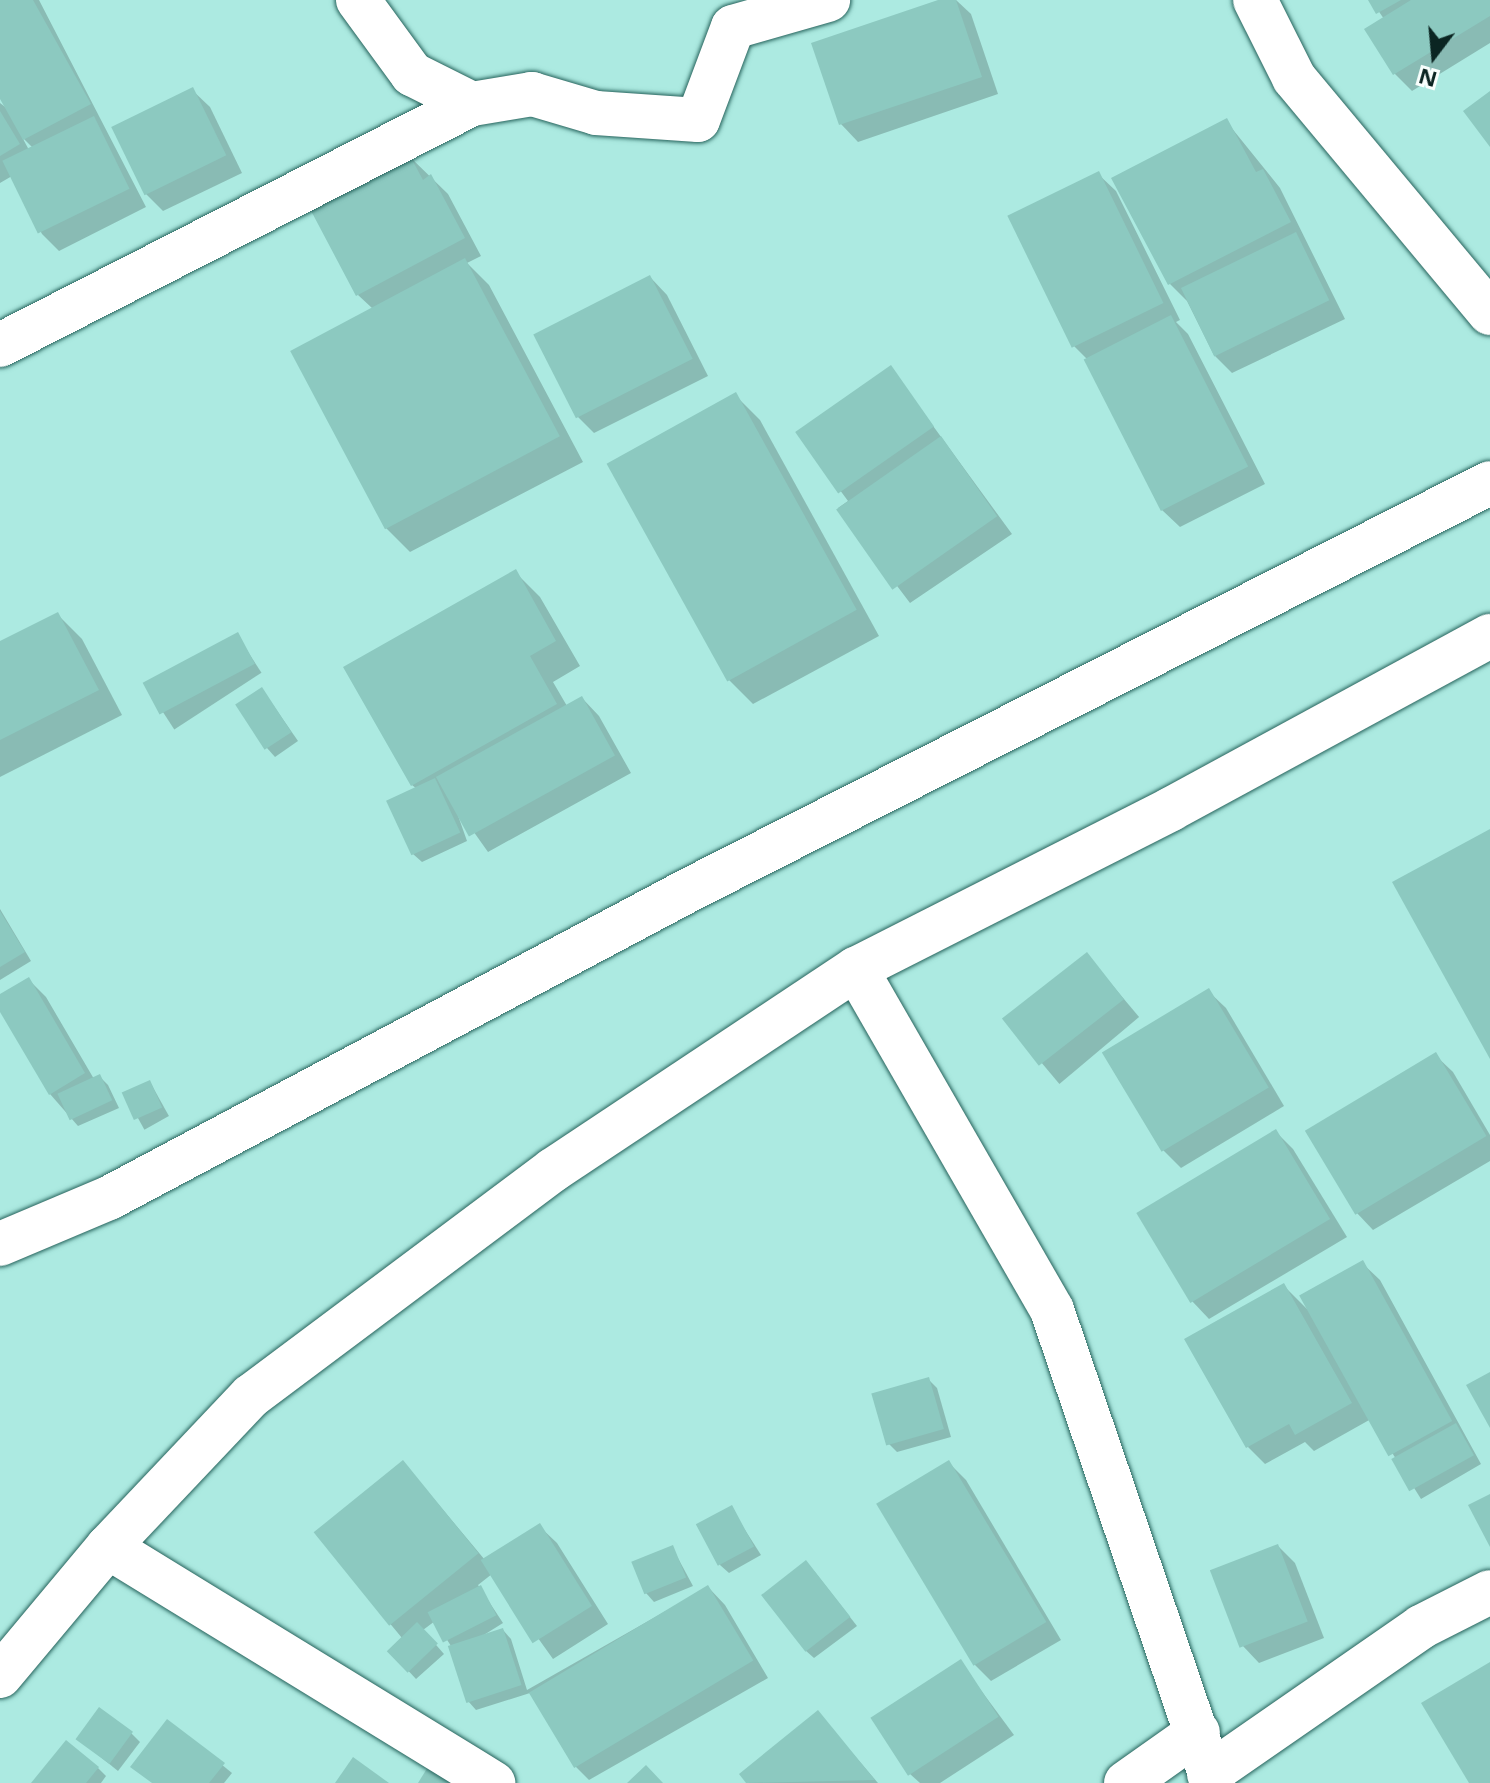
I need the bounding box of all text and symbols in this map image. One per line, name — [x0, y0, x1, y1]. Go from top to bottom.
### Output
north arrow — [1394, 16, 1474, 96]
text: N — [1415, 62, 1440, 96]

